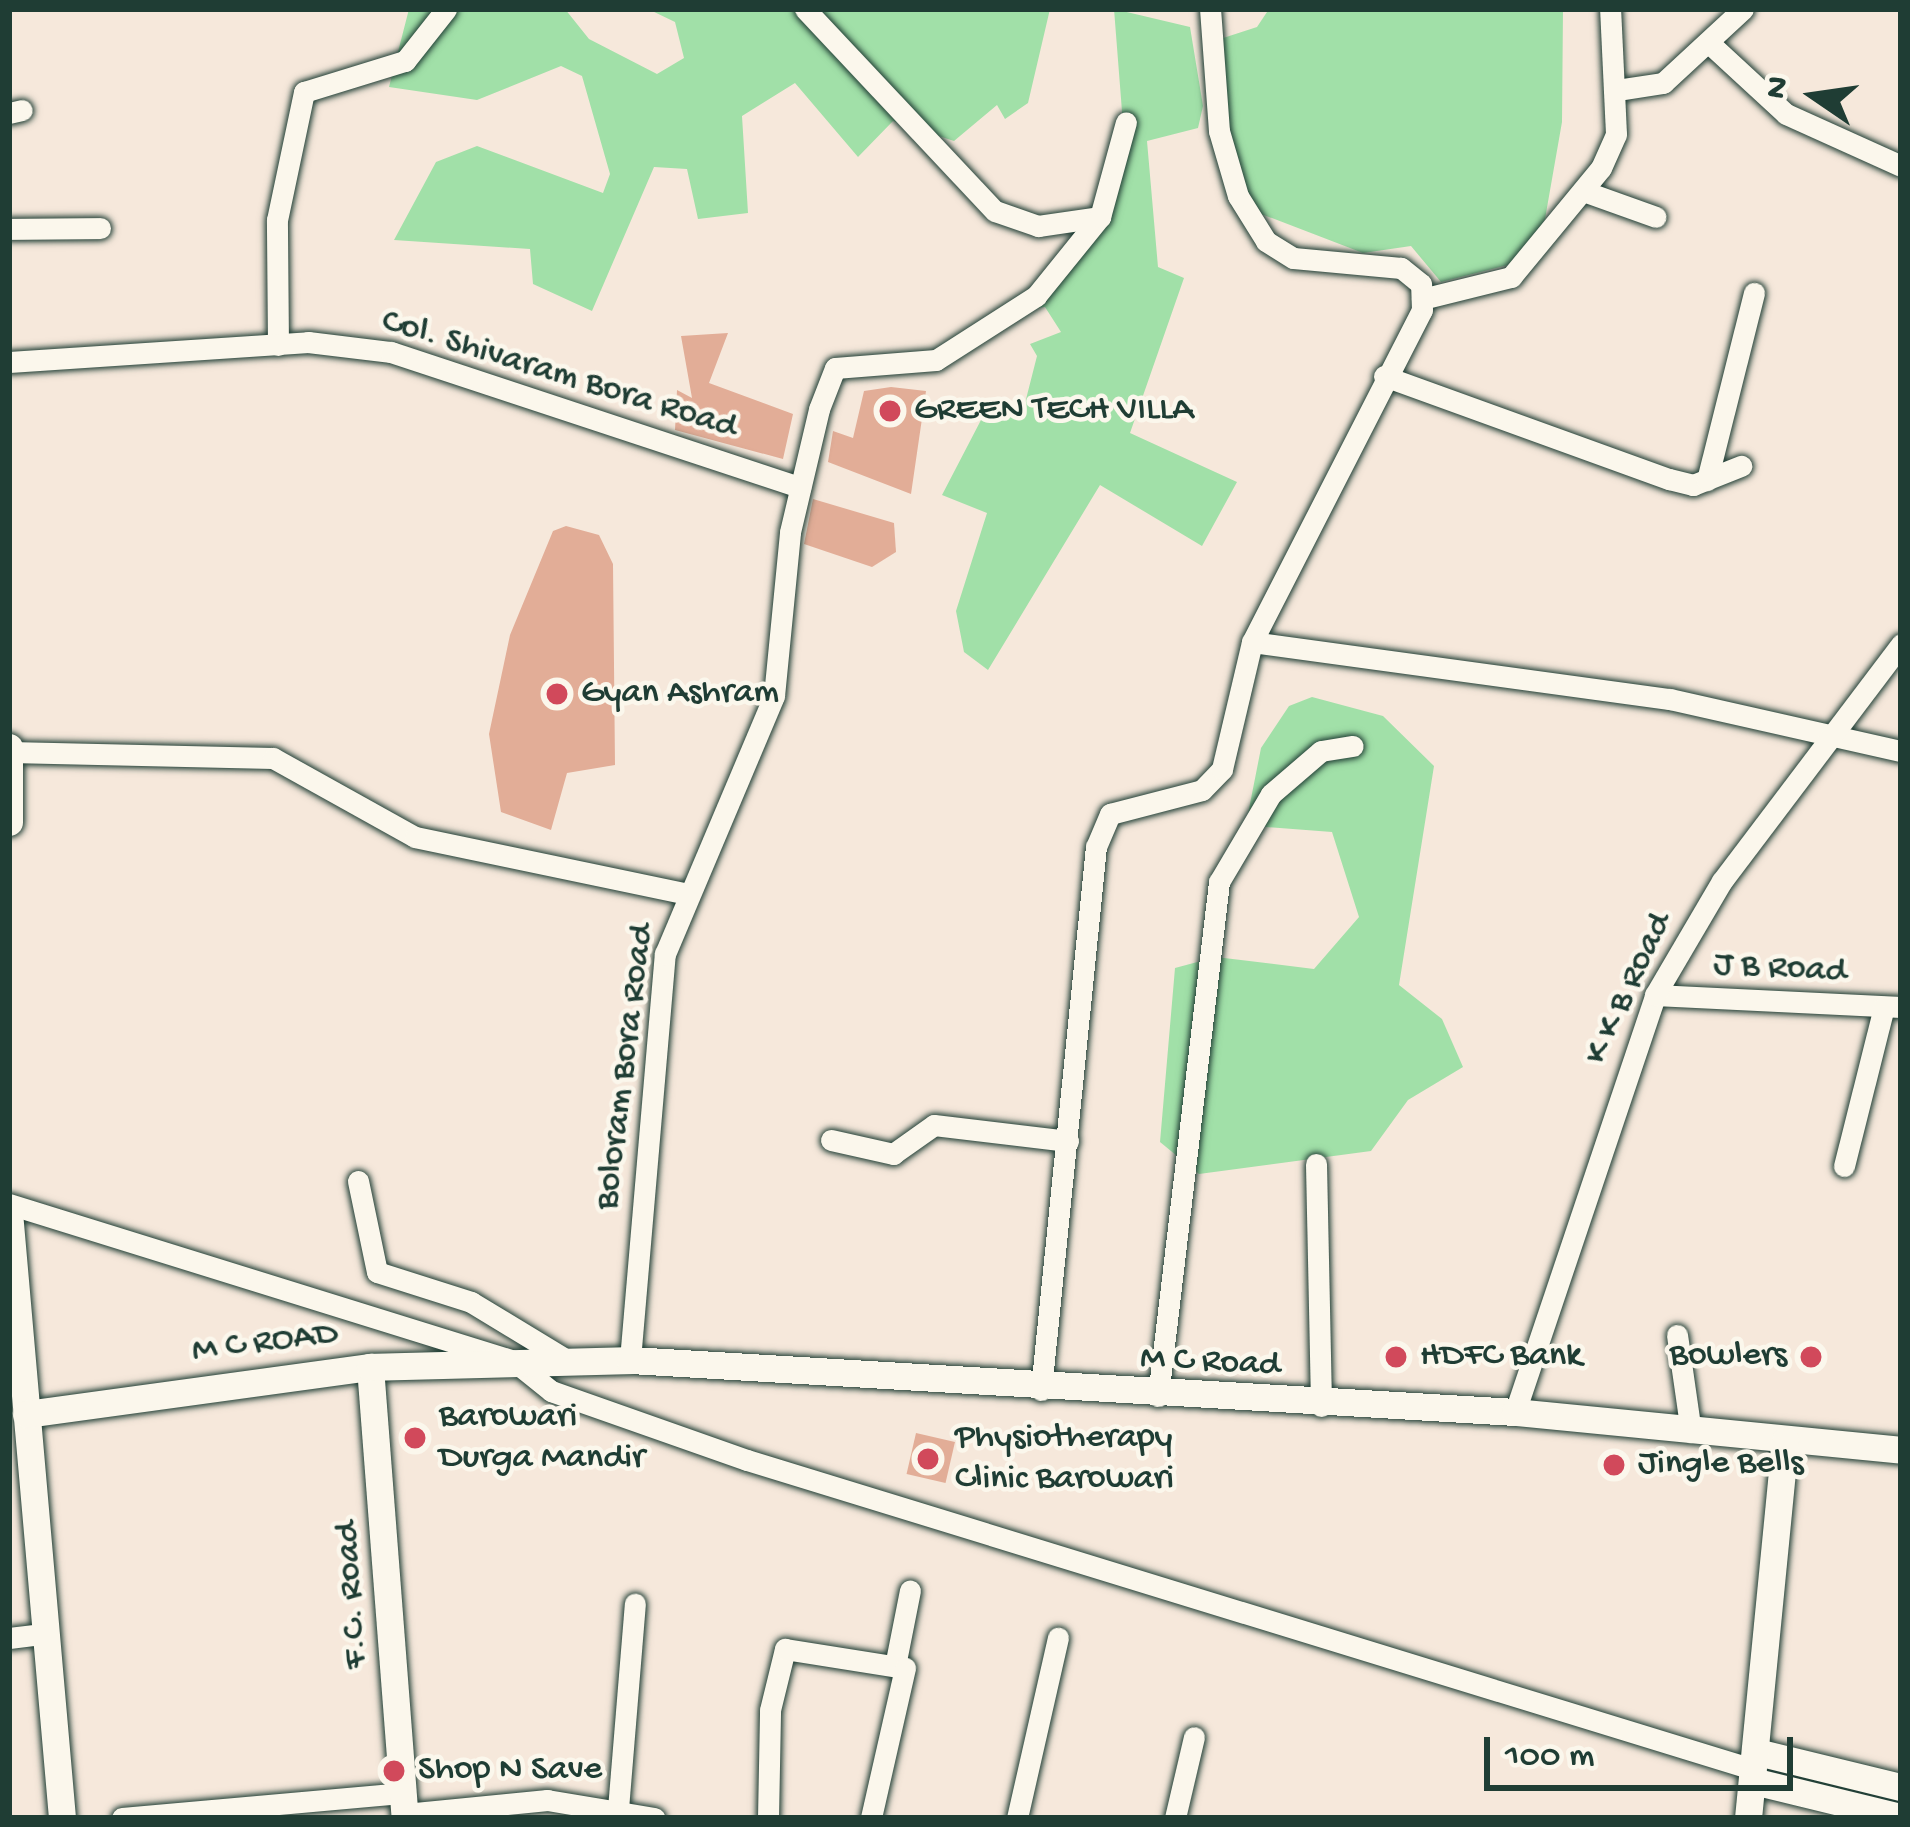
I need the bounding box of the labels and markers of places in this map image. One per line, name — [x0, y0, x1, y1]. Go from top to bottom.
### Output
place label: GREEN TECH VILLA — [914, 389, 1194, 433]
marker: GREEN TECH VILLA — [877, 398, 903, 424]
place label: Gyan Ashram — [581, 672, 779, 716]
marker: Gyan Ashram — [544, 681, 570, 707]
place label: HDFC Bank — [1420, 1335, 1582, 1379]
place label: Bowlers — [1670, 1335, 1787, 1379]
marker: HDFC Bank — [1383, 1344, 1409, 1370]
marker: Bowlers — [1798, 1344, 1824, 1370]
place label: Barowari Durga Mandir — [439, 1395, 645, 1480]
place label: Physiotherapy Clinic Barowari — [955, 1416, 1174, 1501]
marker: Barowari Durga Mandir — [402, 1425, 428, 1451]
marker: Physiotherapy Clinic Barowari — [912, 1443, 944, 1475]
place label: Jingle Bells — [1638, 1443, 1804, 1487]
marker: Jingle Bells — [1601, 1452, 1627, 1478]
place label: Shop N Save — [418, 1749, 602, 1793]
marker: Shop N Save — [381, 1758, 407, 1784]

